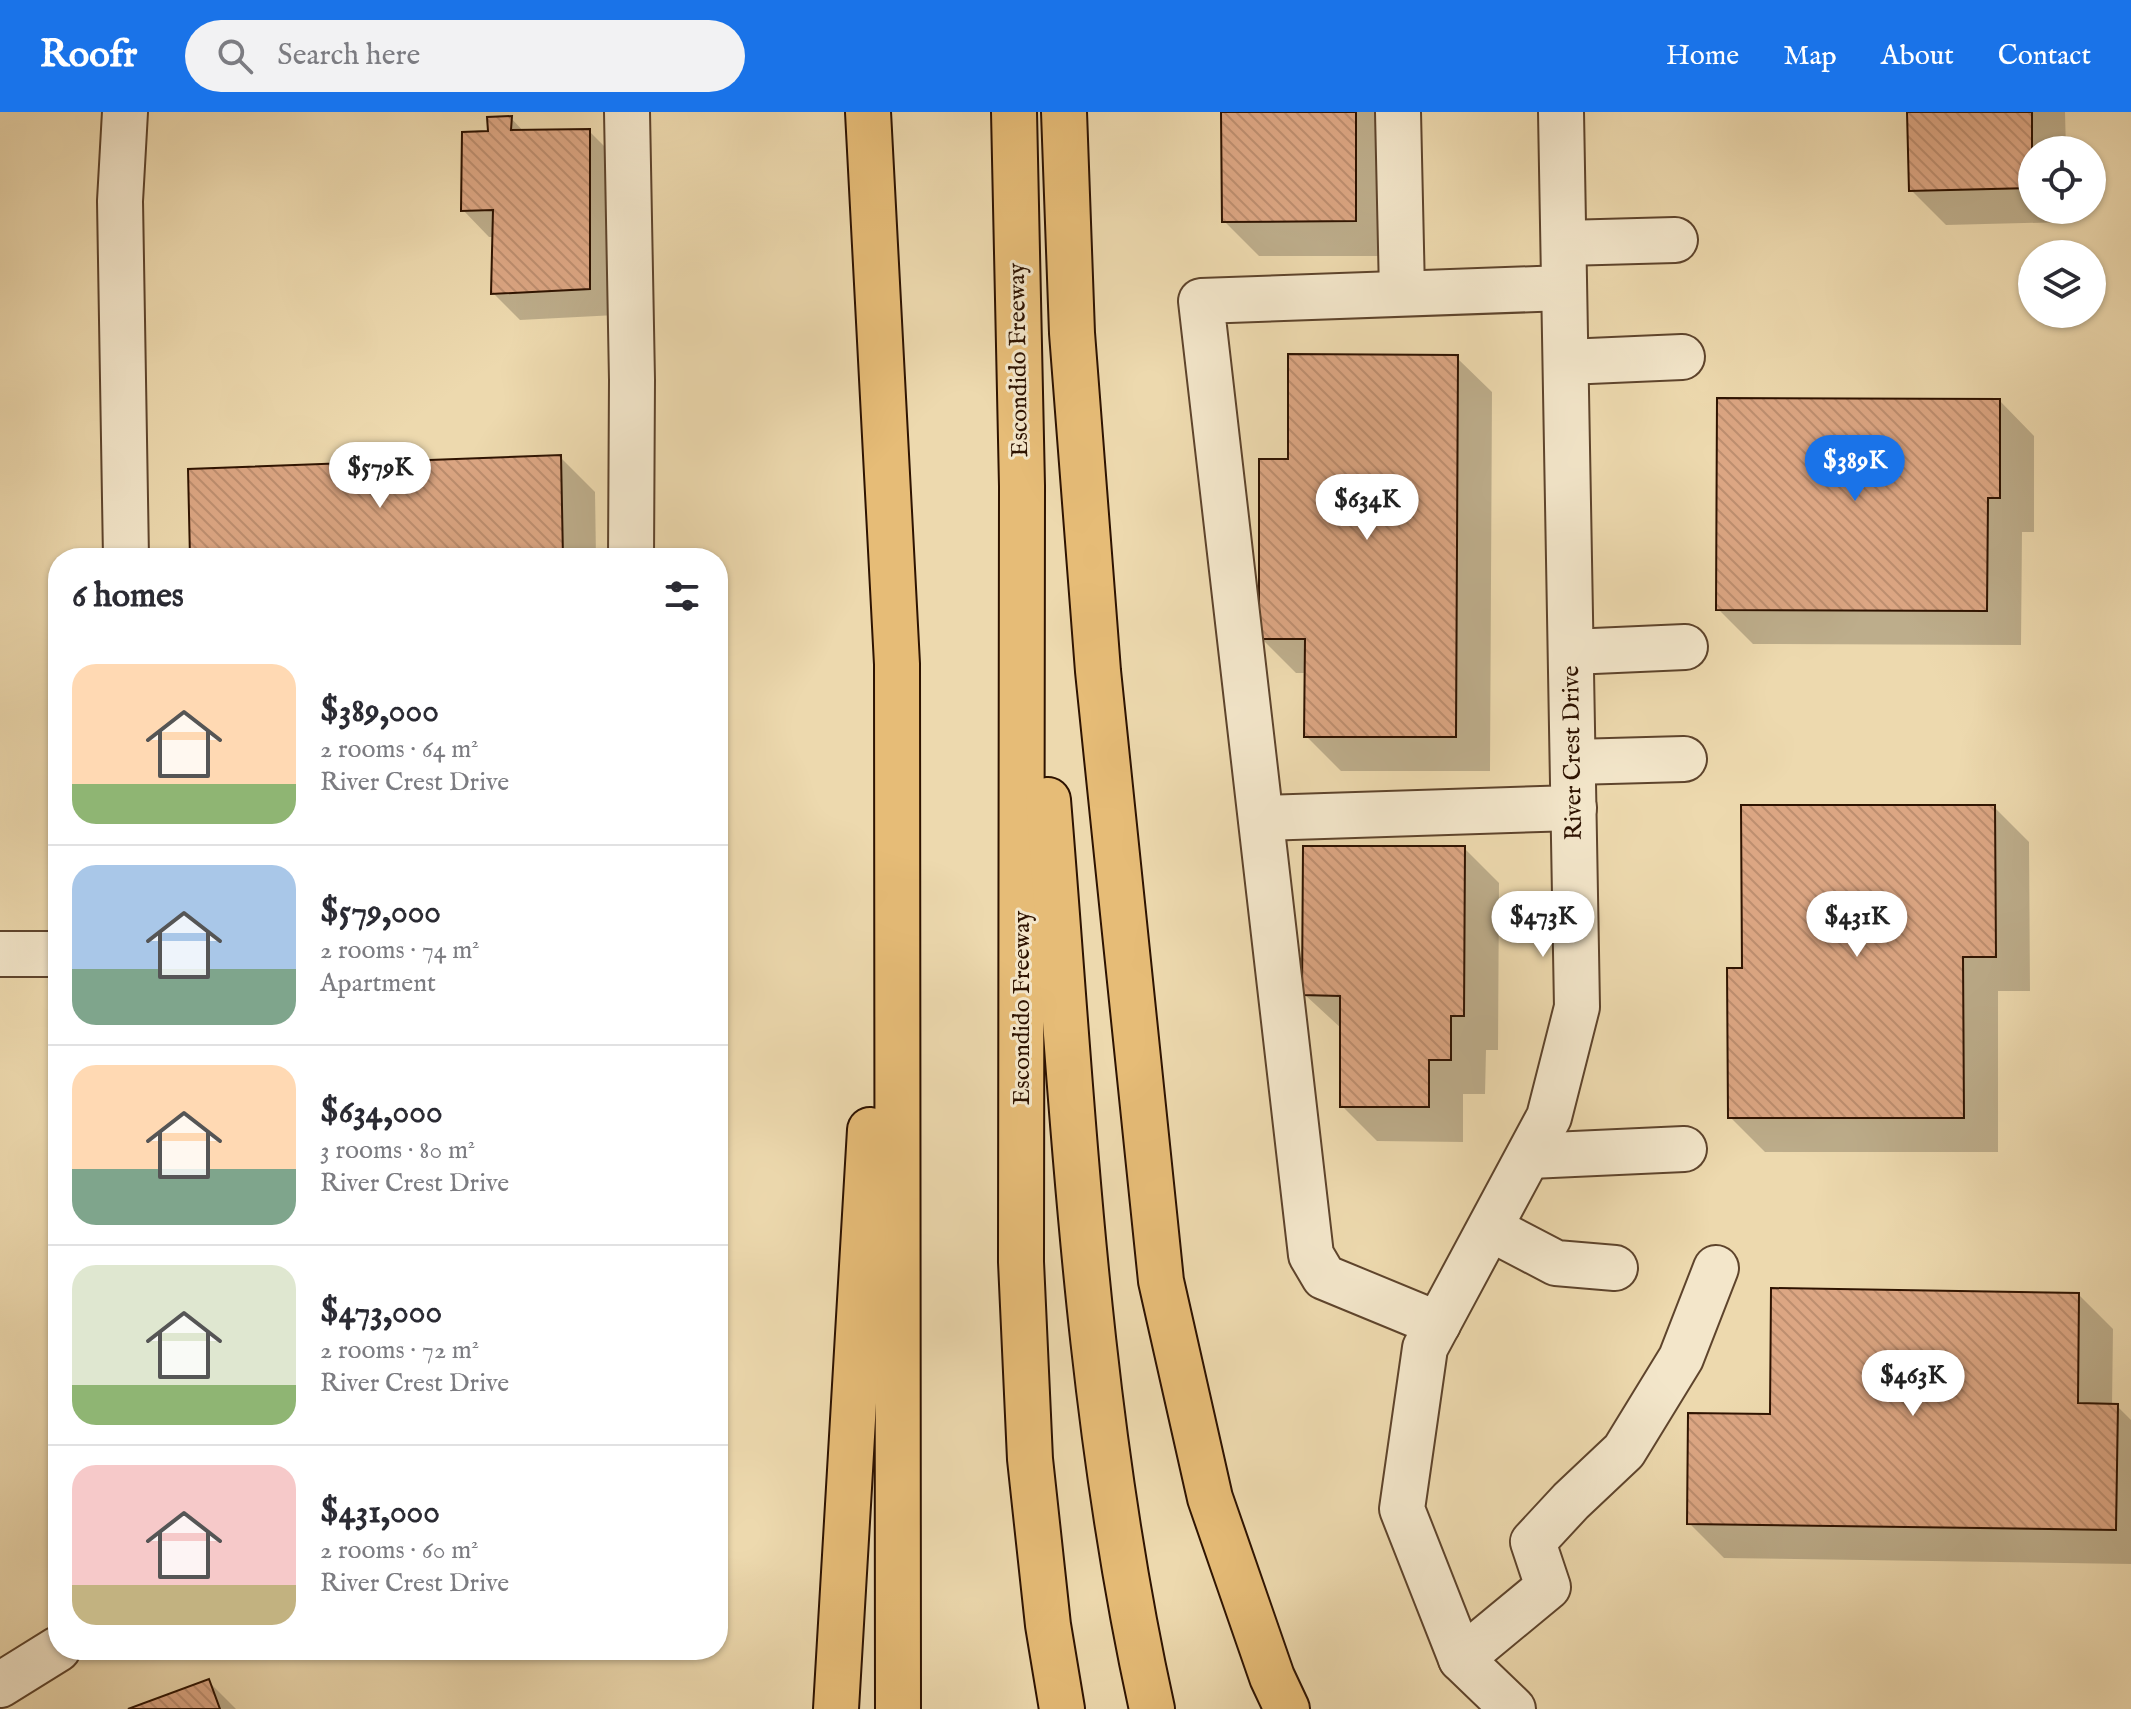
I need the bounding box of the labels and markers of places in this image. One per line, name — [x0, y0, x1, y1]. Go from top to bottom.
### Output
pin: $389K — [1799, 435, 1911, 503]
pin: $579K — [324, 442, 436, 510]
pin: $634K — [1311, 474, 1423, 542]
pin: $473K — [1487, 891, 1599, 959]
pin: $431K — [1801, 891, 1913, 959]
pin: $463K — [1857, 1350, 1969, 1418]

